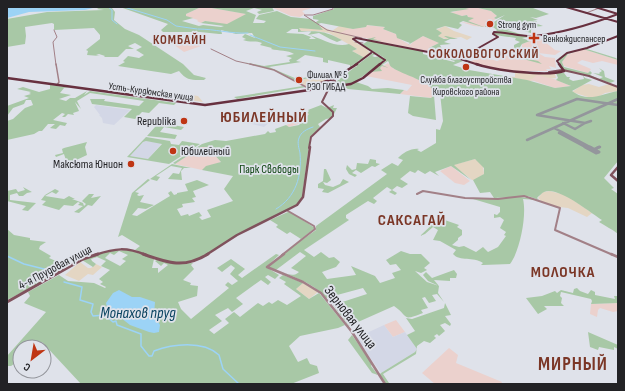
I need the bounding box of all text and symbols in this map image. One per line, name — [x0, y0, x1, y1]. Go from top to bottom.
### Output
marker: Strong gym — [485, 19, 495, 29]
place label: Strong gym — [498, 19, 536, 31]
district label: КОМБАЙН — [153, 32, 207, 48]
marker: Венкождиспансер — [528, 32, 540, 44]
place label: Венкождиспансер — [543, 33, 605, 45]
district label: СОКОЛОВОГОРСКИЙ — [429, 46, 540, 62]
marker: Служба благоустройства Кировского района — [461, 62, 471, 72]
place label: Филиал № 5 РЭО ГИБДД — [307, 69, 347, 93]
place label: Служба благоустройства Кировского района — [420, 74, 512, 98]
marker: Филиал № 5 РЭО ГИБДД — [294, 75, 304, 85]
street label: Усть-Курдюмская улица — [108, 80, 194, 104]
district label: ЮБИЛЕЙНЫЙ — [220, 108, 308, 127]
place label: Republika — [137, 114, 176, 129]
marker: Republika — [179, 116, 189, 126]
place label: Юбилейный — [181, 144, 230, 159]
marker: Юбилейный — [168, 146, 178, 156]
place label: Максюта Юнион — [53, 157, 123, 172]
marker: Максюта Юнион — [126, 159, 136, 169]
park label: Парк Свободы — [239, 162, 299, 177]
district label: САКСАГАЙ — [378, 211, 446, 230]
street label: 4-я Прудовая улица — [16, 242, 95, 293]
district label: МОЛОЧКА — [531, 263, 595, 282]
street label: Зерновая улица — [321, 282, 381, 352]
water label: Монахов пруд — [100, 304, 176, 323]
north arrow — [12, 339, 52, 379]
district label: МИРНЫЙ — [538, 353, 608, 376]
text: С — [21, 360, 33, 374]

